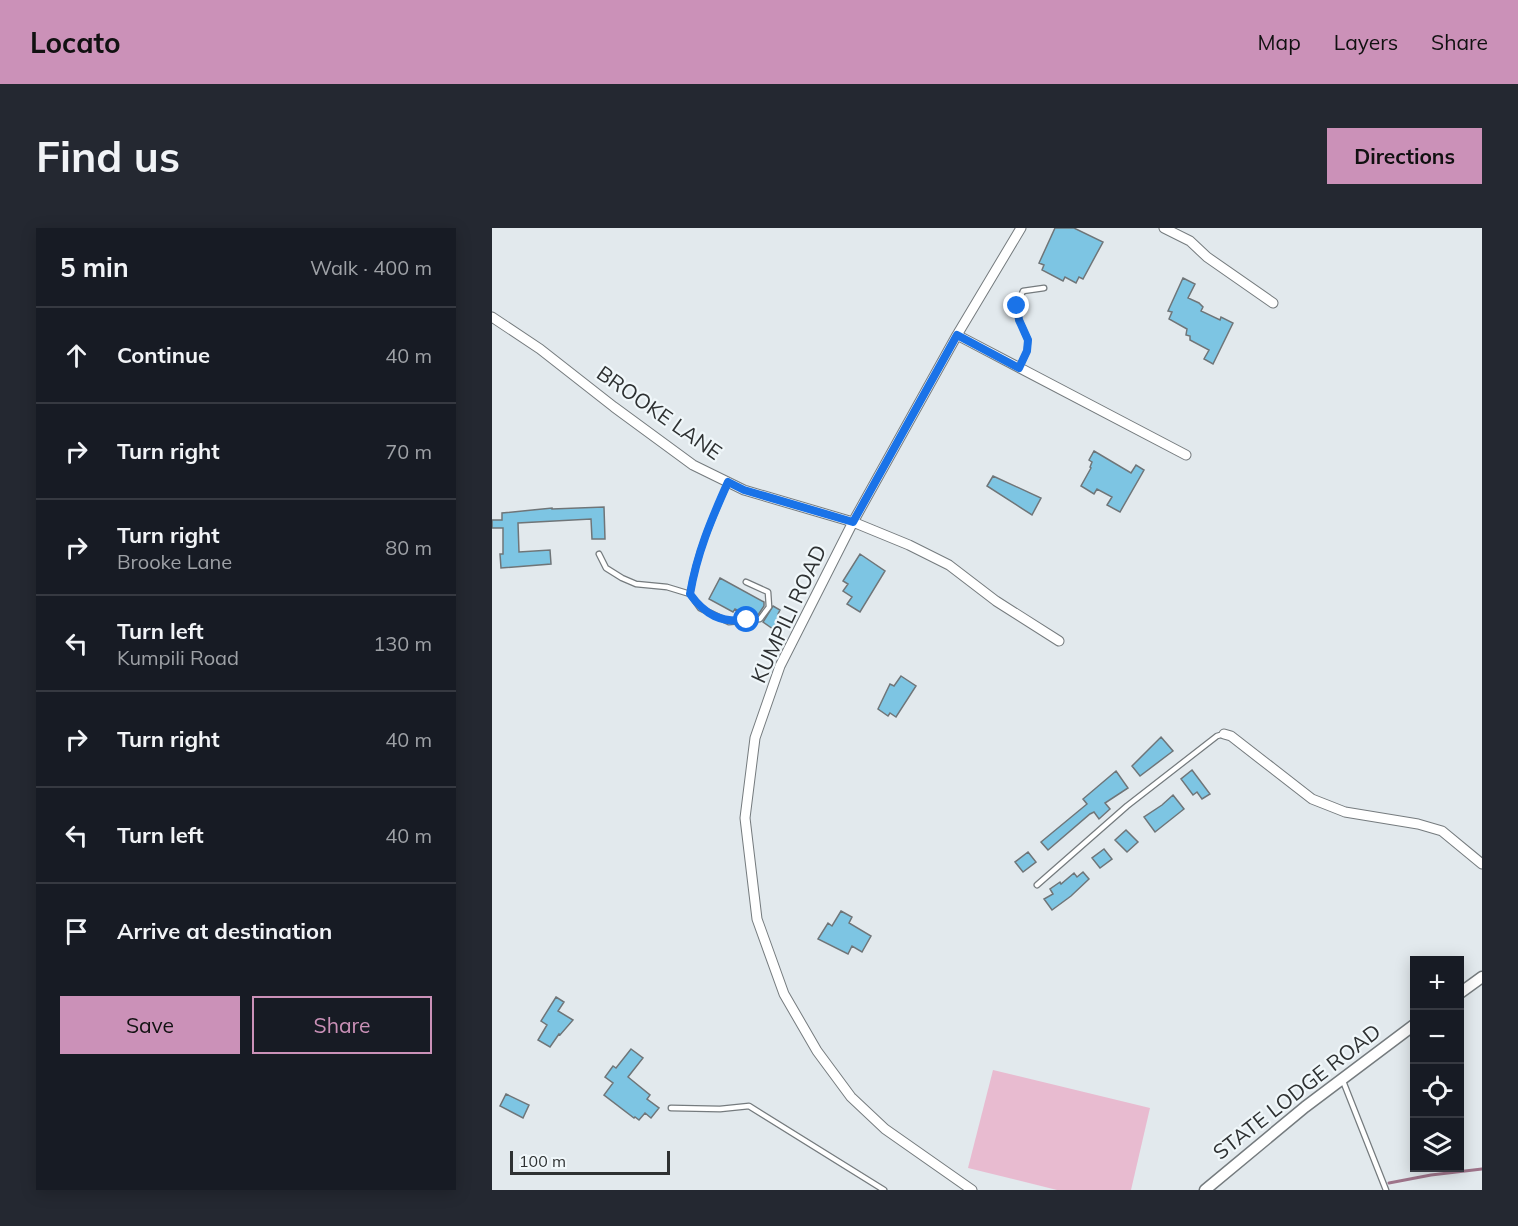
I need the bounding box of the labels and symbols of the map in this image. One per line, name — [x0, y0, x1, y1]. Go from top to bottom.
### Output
route end — [1003, 292, 1029, 318]
street label: BROOKE LANE — [592, 359, 727, 465]
street label: KUMPILI ROAD — [745, 540, 831, 687]
route start — [733, 606, 759, 632]
street label: STATE LODGE ROAD — [1207, 1018, 1385, 1165]
scale bar — [510, 1148, 670, 1176]

